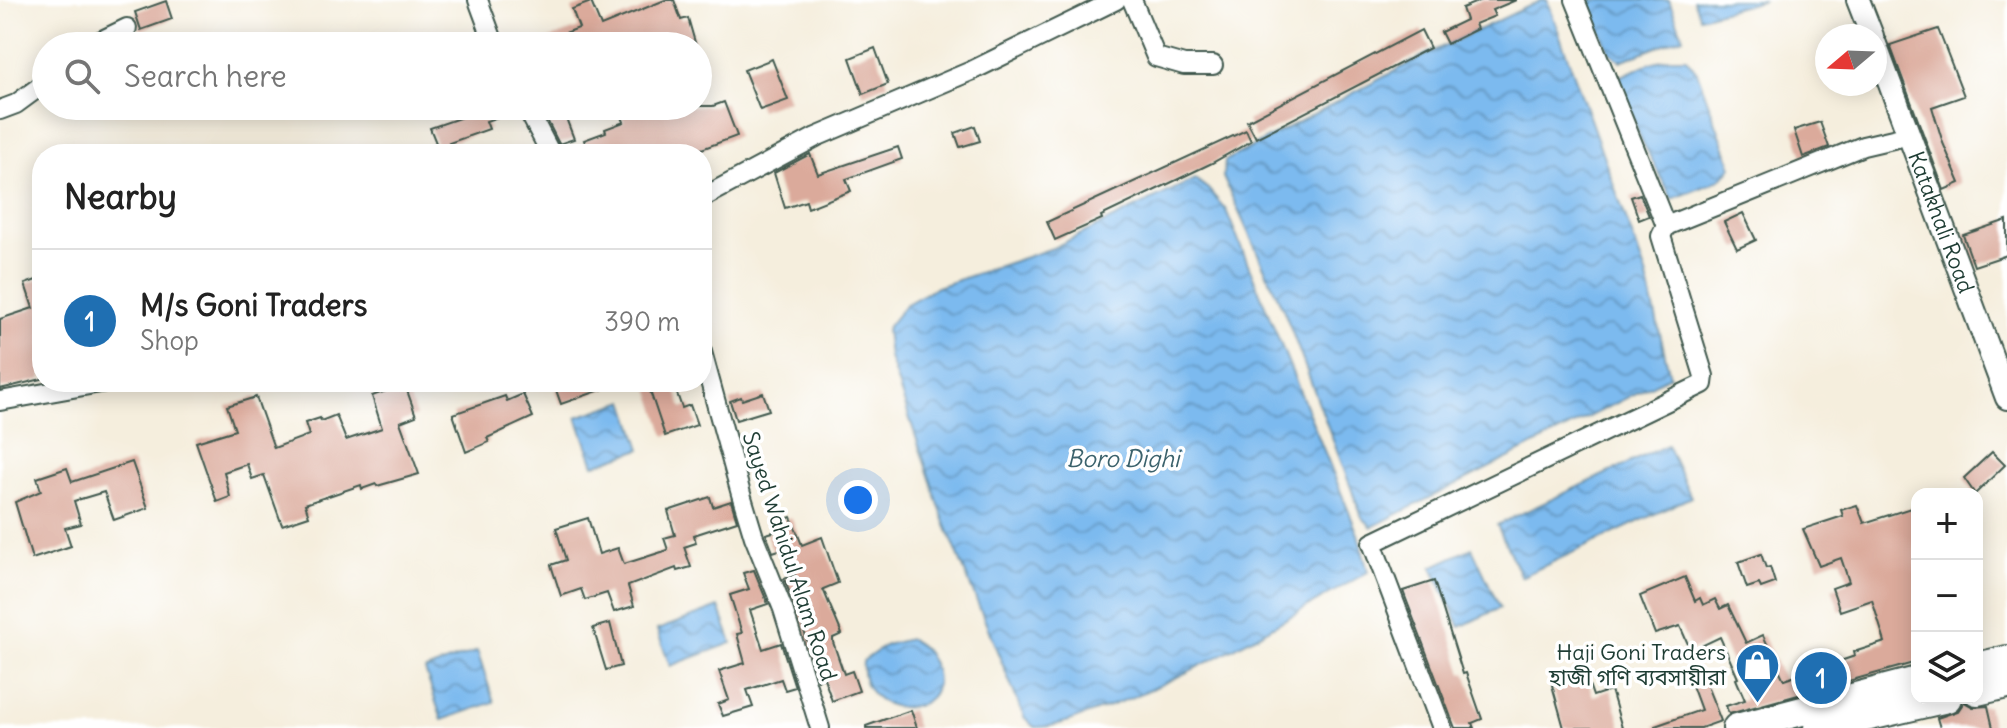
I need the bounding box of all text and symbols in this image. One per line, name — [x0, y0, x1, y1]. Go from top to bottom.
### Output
north arrow — [1815, 24, 1887, 96]
search box — [32, 32, 712, 120]
icon: search — [60, 54, 104, 98]
text: Search here — [124, 57, 287, 95]
street label: Katakhali Road — [1902, 147, 1981, 297]
text: Nearby — [64, 175, 177, 218]
text: M/s Goni Traders — [140, 286, 367, 324]
text: 1 — [85, 305, 95, 338]
text: 390 m — [604, 305, 680, 338]
text: Shop — [140, 324, 199, 357]
street label: Sayed Wahidul Alam Road — [736, 428, 844, 684]
water label: Boro Dighi — [1067, 443, 1182, 473]
your location — [838, 480, 878, 520]
map controls — [1911, 488, 1983, 704]
button: + — [1911, 488, 1983, 560]
button: − — [1911, 560, 1983, 632]
button: layers — [1911, 632, 1983, 704]
place label: Haji Goni Traders হাজী গণি ব্যবসায়ীরা — [1548, 638, 1727, 691]
shop icon: Haji Goni Traders হাজী গণি ব্যবসায়ীরা — [1733, 641, 1781, 704]
pin: 1 — [1795, 648, 1847, 708]

